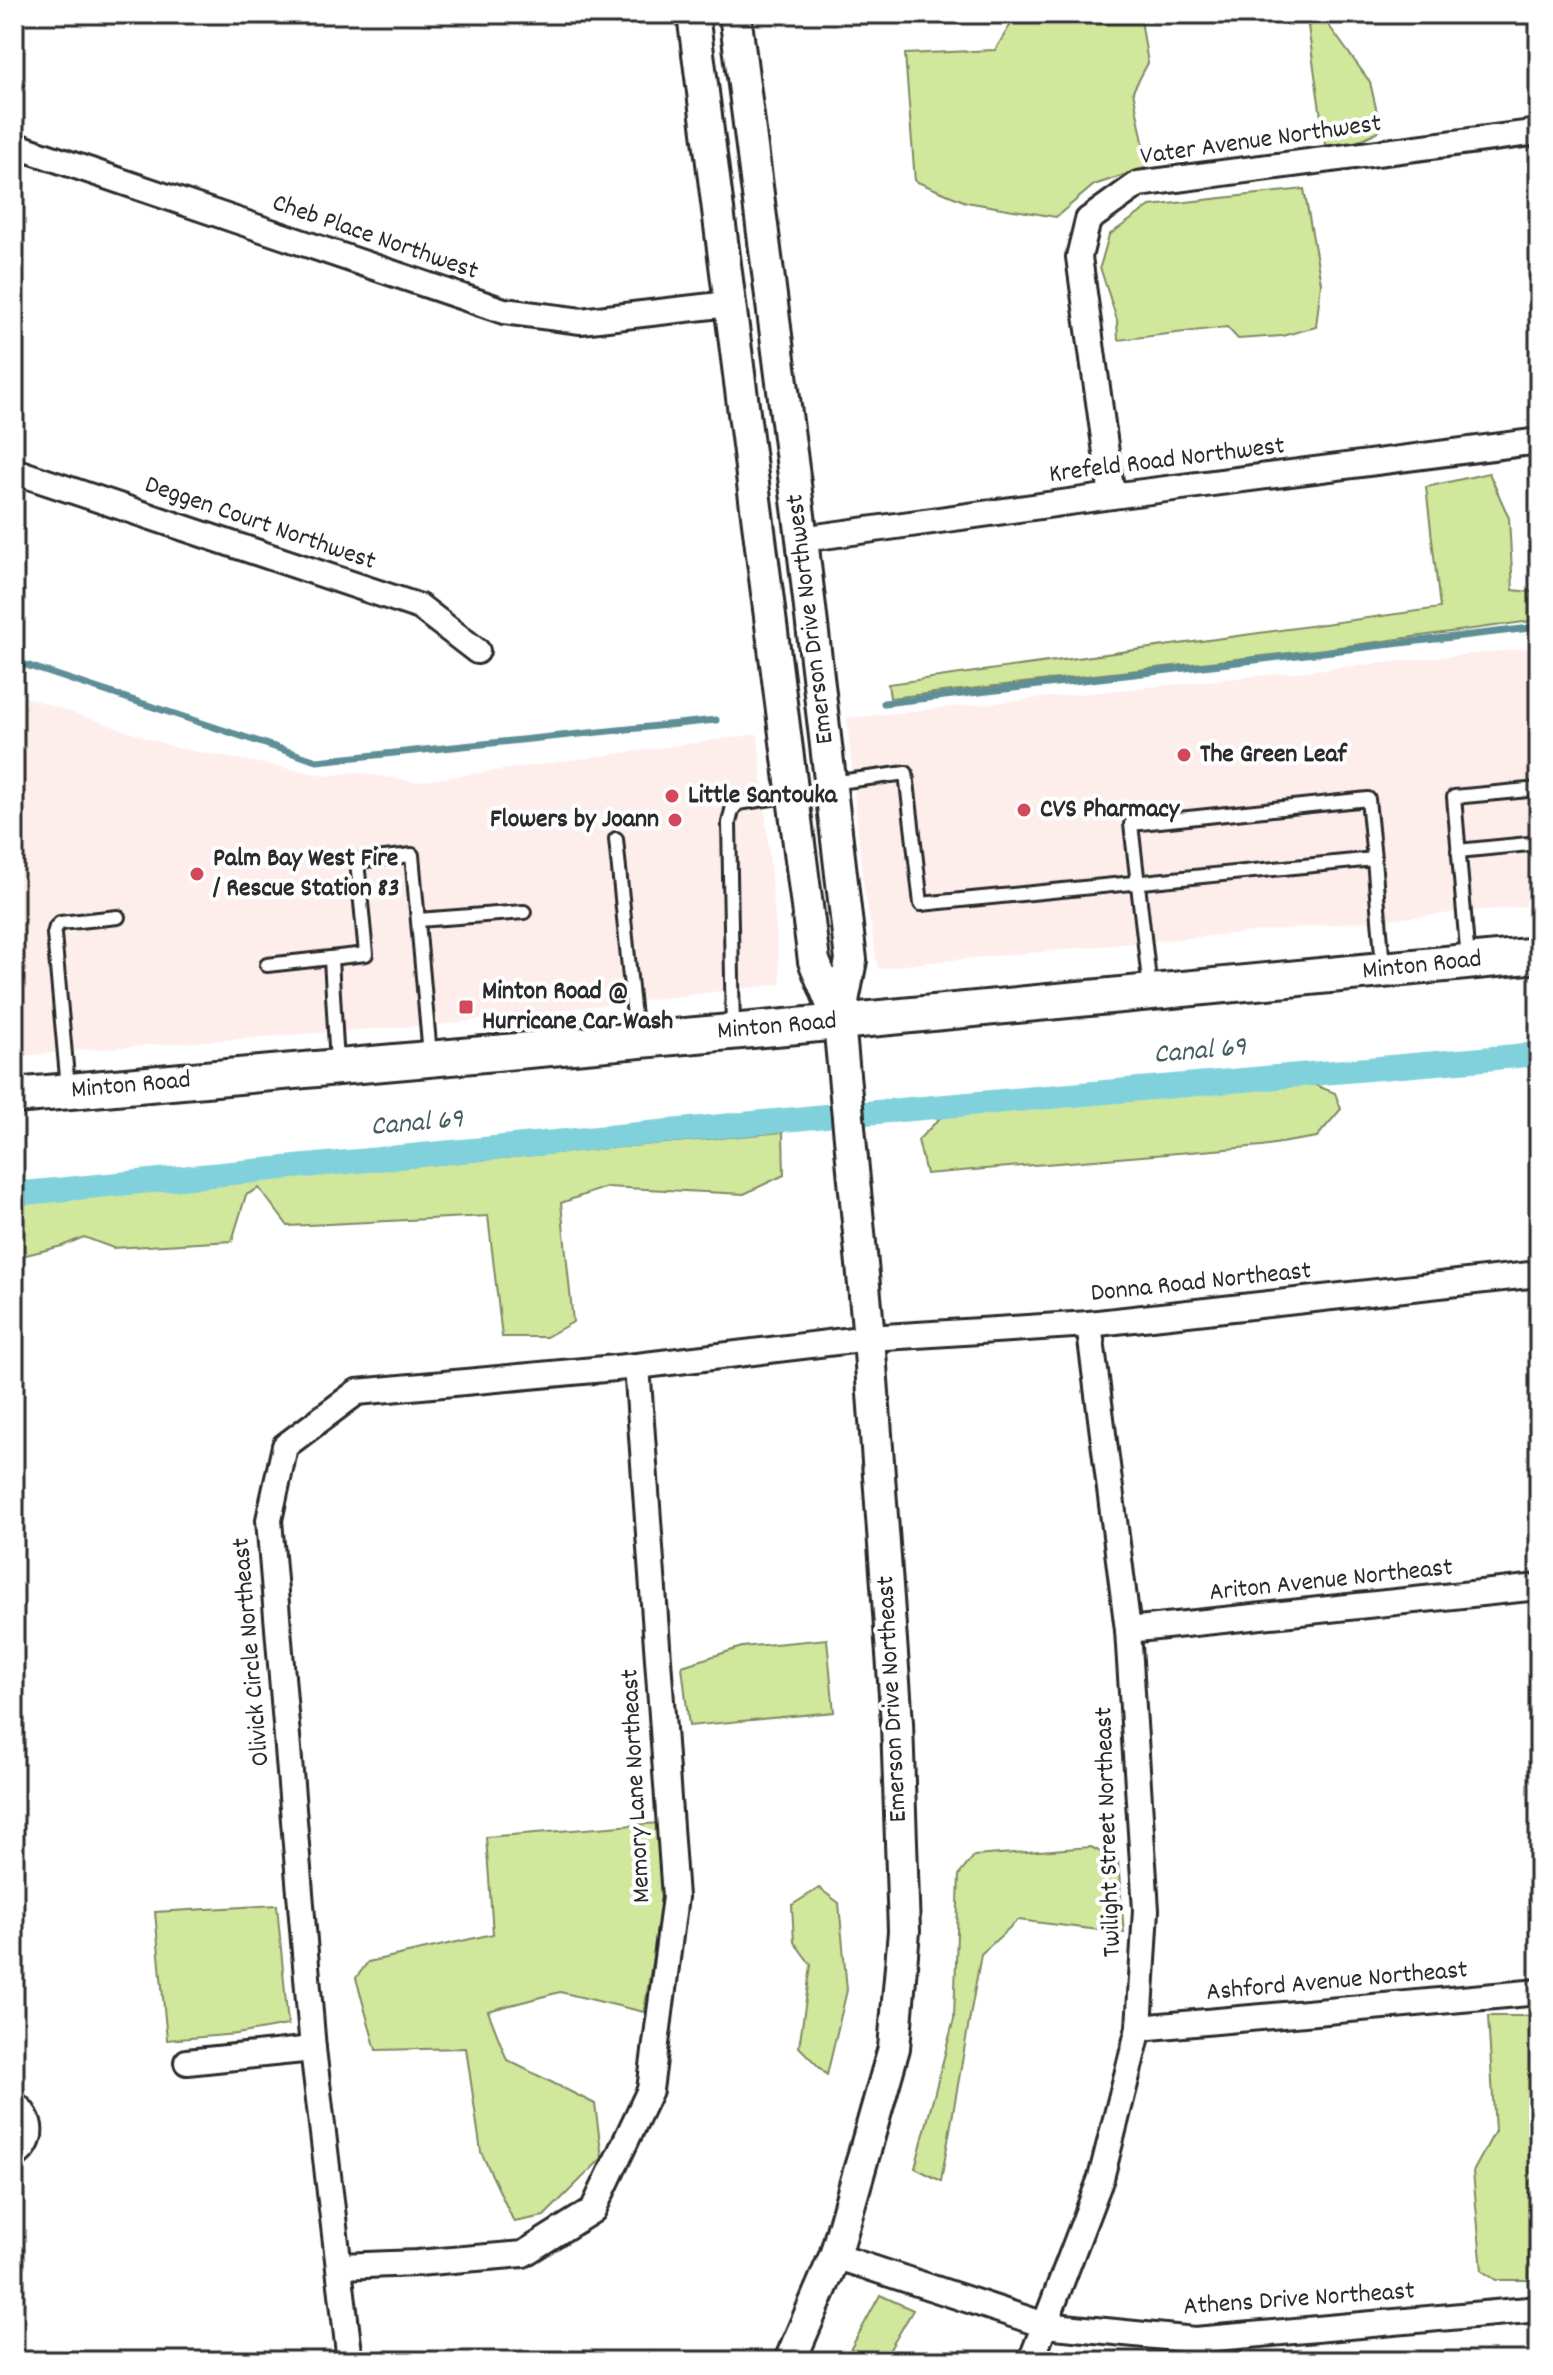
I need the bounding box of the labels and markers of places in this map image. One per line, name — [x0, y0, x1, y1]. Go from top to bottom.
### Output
place label: The Green Leaf — [1200, 737, 1349, 774]
marker: The Green Leaf — [1175, 746, 1193, 764]
place label: Little Santouka — [688, 778, 838, 815]
marker: Little Santouka — [663, 787, 681, 805]
place label: CVS Pharmacy — [1040, 792, 1181, 829]
marker: CVS Pharmacy — [1015, 801, 1033, 819]
place label: Flowers by Joann — [490, 802, 659, 839]
marker: Flowers by Joann — [666, 811, 684, 829]
place label: Palm Bay West Fire / Rescue Station 83 — [212, 841, 400, 908]
marker: Palm Bay West Fire / Rescue Station 83 — [188, 865, 206, 883]
place label: Minton Road @ Hurricane Car Wash — [482, 974, 673, 1041]
marker: Minton Road @ Hurricane Car Wash — [457, 998, 475, 1016]

